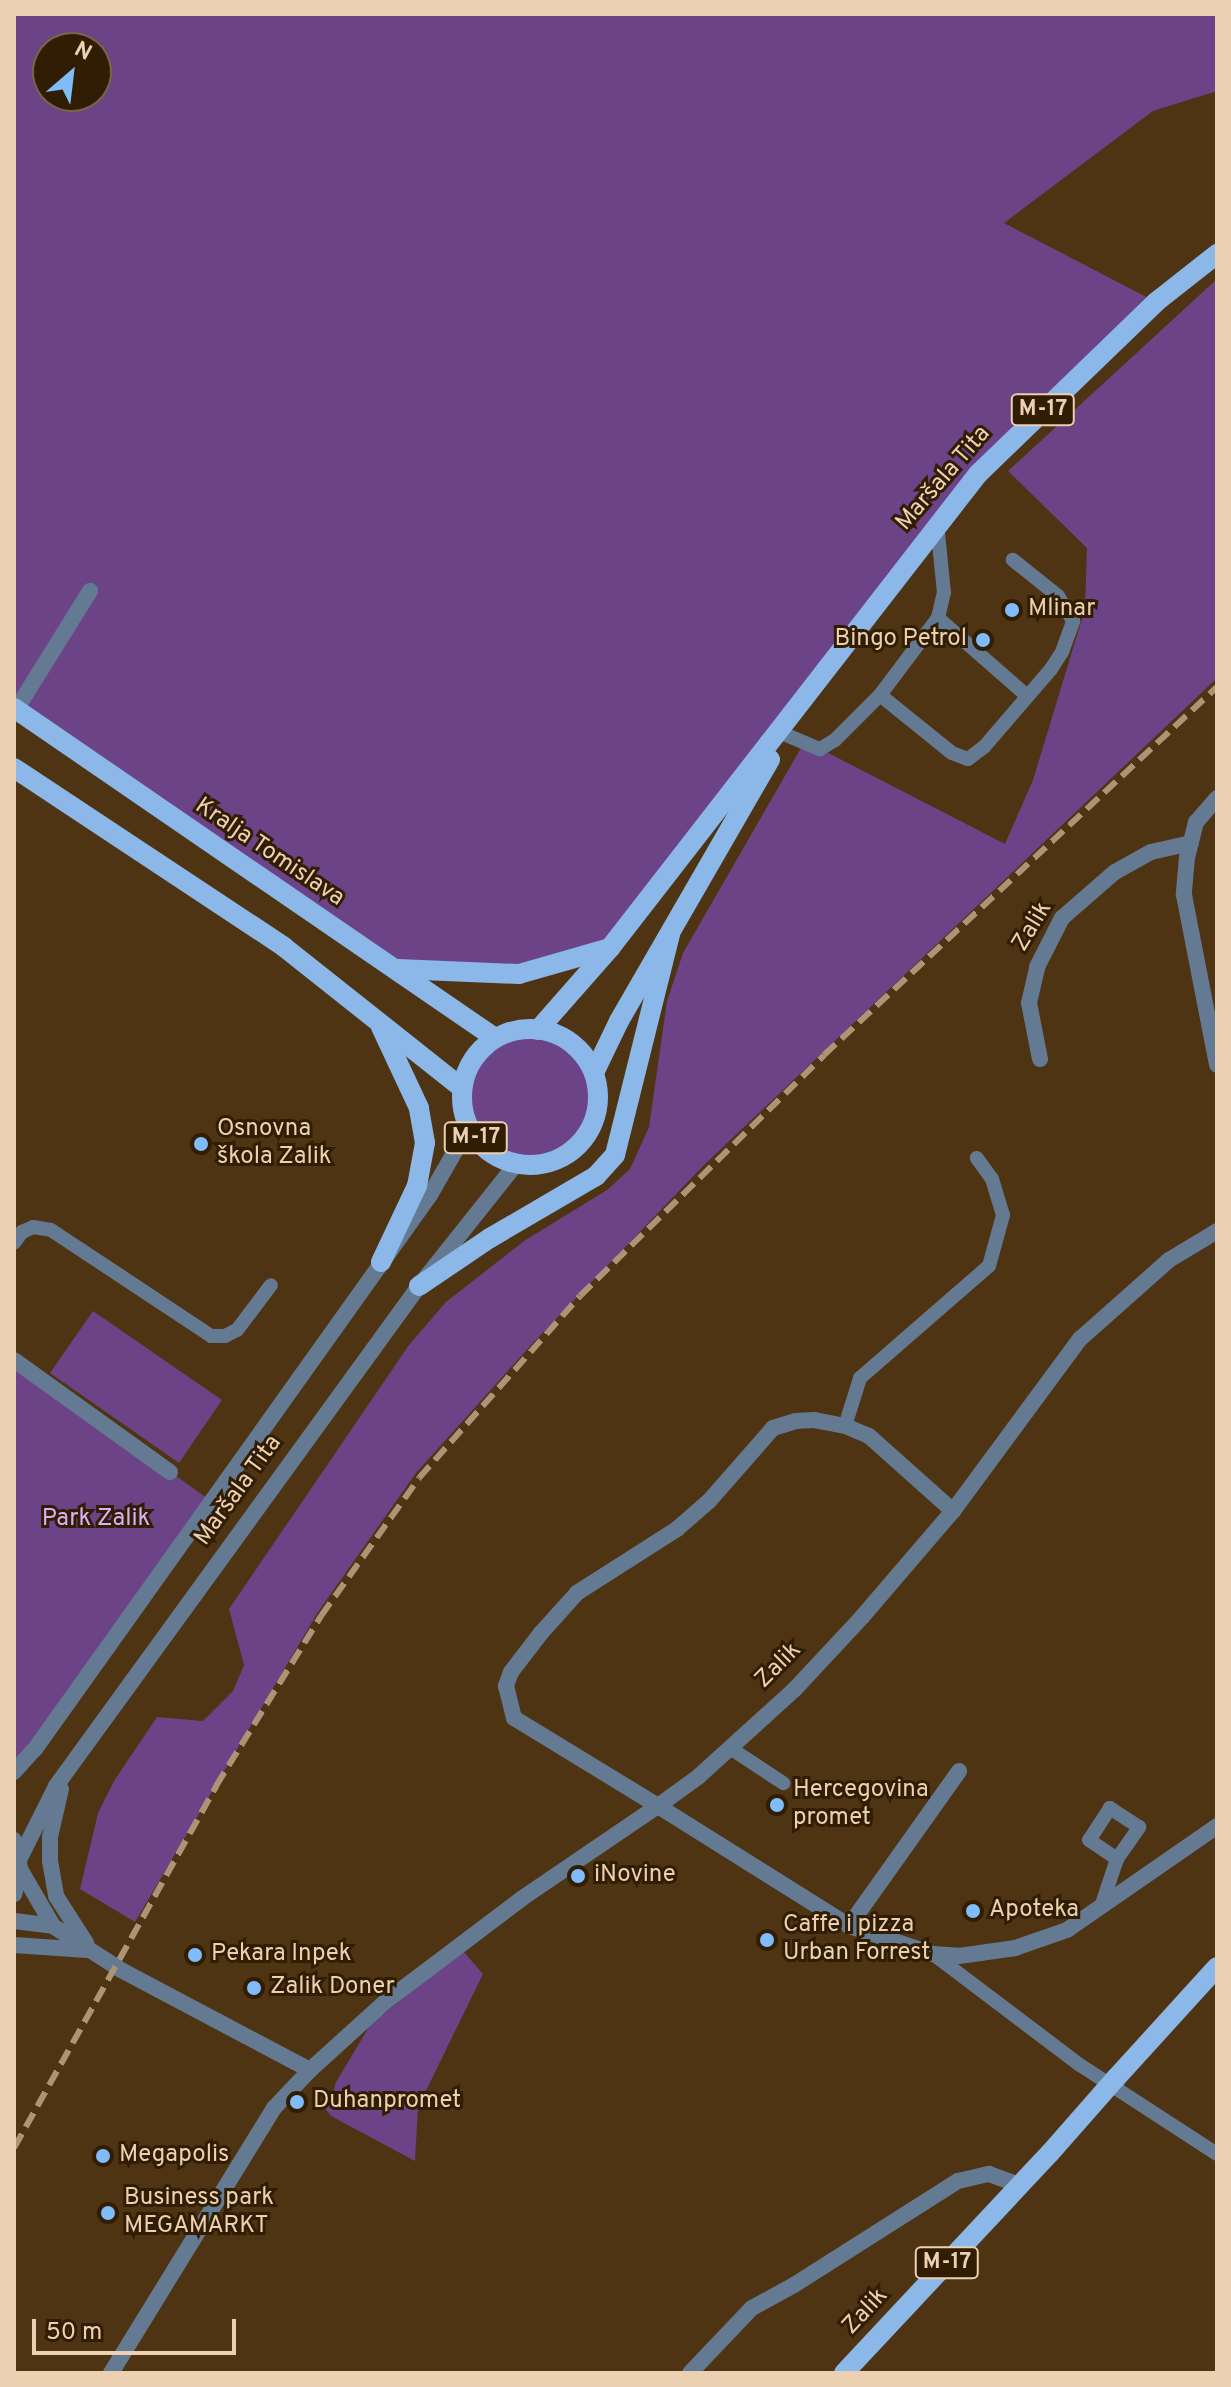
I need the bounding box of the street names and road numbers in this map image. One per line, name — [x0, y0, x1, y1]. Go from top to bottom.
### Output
road number: M-17 — [1009, 392, 1077, 428]
street label: Maršala Tita — [890, 420, 998, 538]
street label: Kralja Tomislava — [189, 792, 349, 914]
street label: Zalik — [1007, 897, 1059, 957]
road number: M-17 — [442, 1120, 510, 1156]
street label: Maršala Tita — [189, 1430, 289, 1552]
street label: Zalik — [750, 1637, 808, 1695]
road number: M-17 — [913, 2245, 981, 2281]
street label: Zalik — [837, 2283, 895, 2341]

